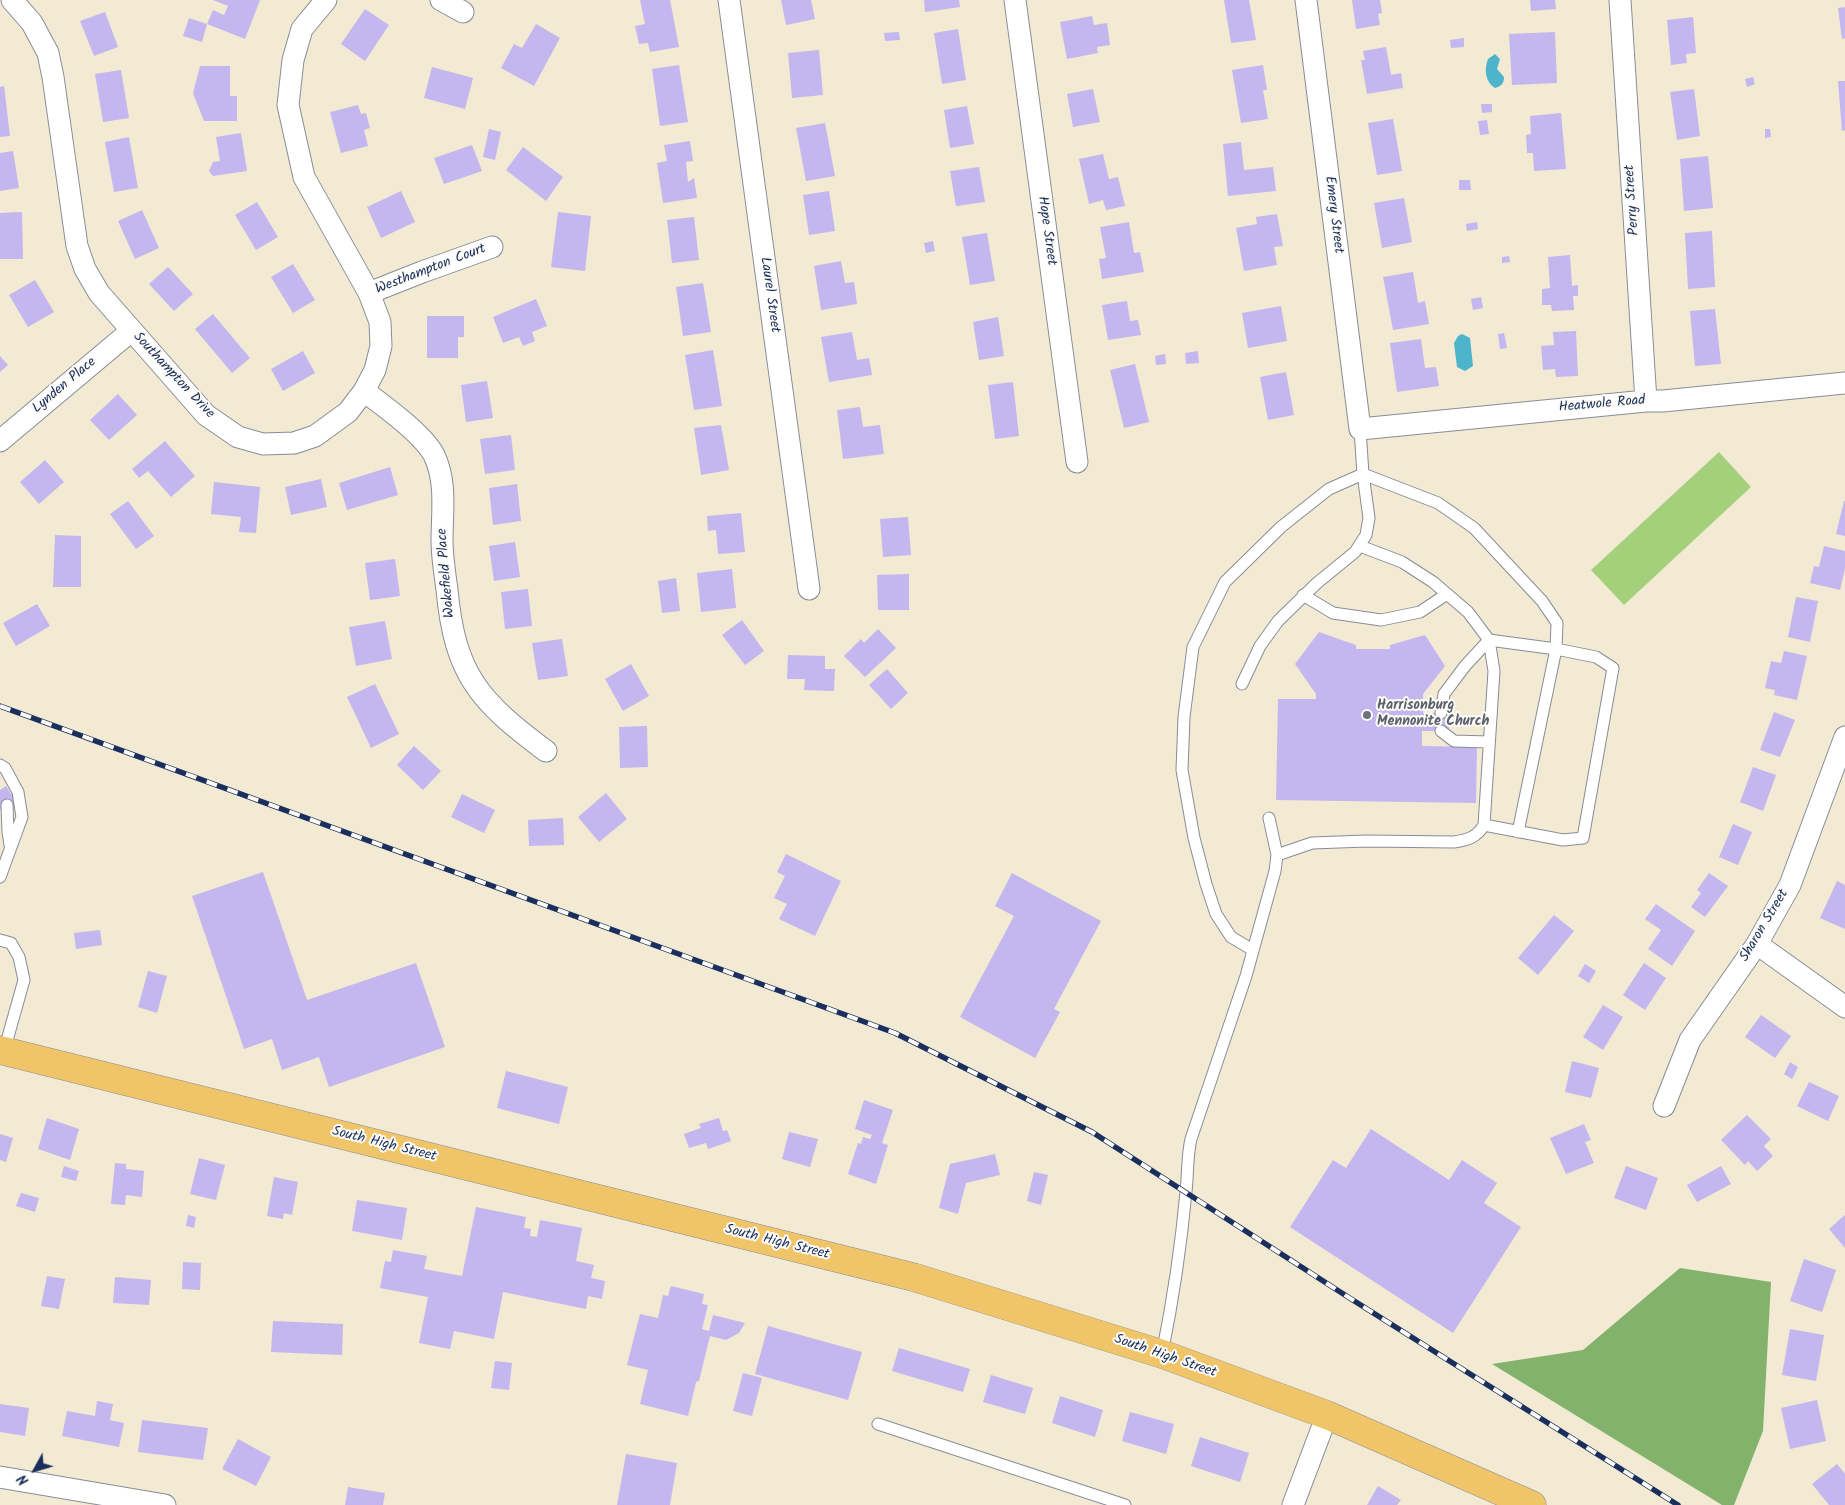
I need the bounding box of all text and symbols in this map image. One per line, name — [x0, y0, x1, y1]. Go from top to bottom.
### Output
street label: Perry Street — [1622, 164, 1644, 236]
street label: Emery Street — [1320, 175, 1346, 255]
street label: Hope Street — [1033, 195, 1059, 267]
street label: Westhampton Court — [373, 241, 489, 299]
street label: Laurel Street — [755, 256, 783, 334]
street label: Southampton Drive — [129, 329, 217, 423]
street label: Lynden Place — [30, 354, 100, 418]
street label: Heatwole Road — [1558, 393, 1646, 417]
street label: Wakefield Place — [435, 527, 459, 619]
place label: Harrisonburg Mennonite Church — [1377, 699, 1489, 732]
marker: Harrisonburg Mennonite Church — [1361, 709, 1373, 721]
street label: Sharon Street — [1737, 887, 1793, 965]
street label: South High Street — [330, 1124, 438, 1166]
street label: South High Street — [723, 1222, 831, 1264]
street label: South High Street — [1112, 1332, 1218, 1382]
north arrow — [10, 1445, 60, 1495]
text: N — [12, 1469, 35, 1490]

